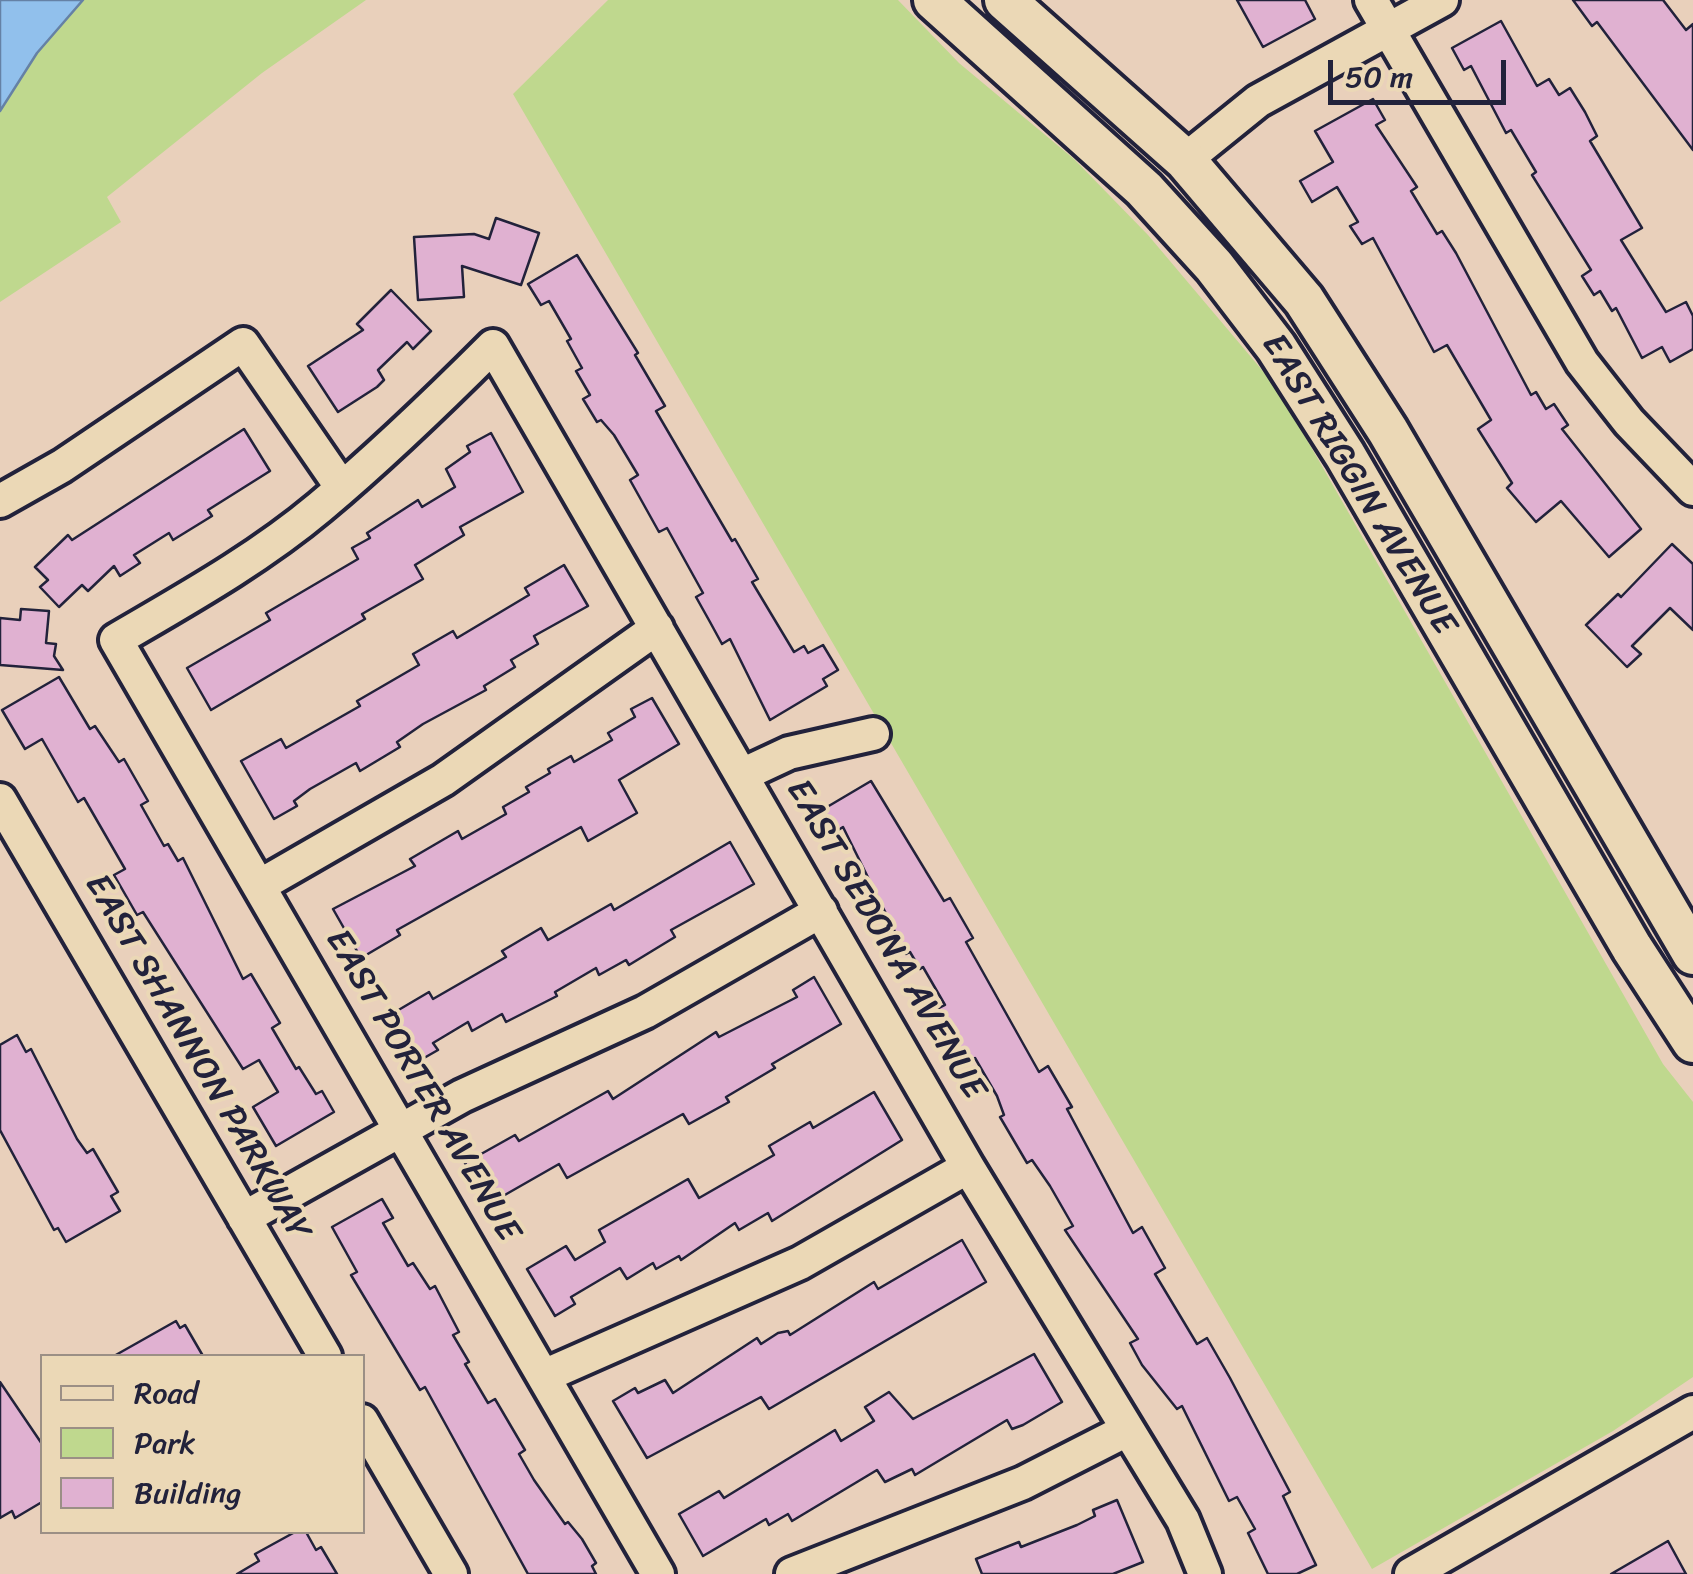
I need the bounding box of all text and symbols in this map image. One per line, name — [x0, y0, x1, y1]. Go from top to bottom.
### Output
scale bar — [1333, 40, 1510, 102]
text: 50 m — [1345, 50, 1413, 104]
street label: EAST RIGGIN AVENUE — [1251, 327, 1465, 643]
street label: EAST SEDONA AVENUE — [776, 772, 994, 1108]
street label: EAST SHANNON PARKWAY — [75, 867, 319, 1249]
street label: EAST PORTER AVENUE — [315, 922, 529, 1250]
legend — [40, 1354, 365, 1534]
text: Road — [134, 1366, 198, 1420]
text: Park — [134, 1416, 196, 1470]
text: Building — [134, 1466, 241, 1520]

